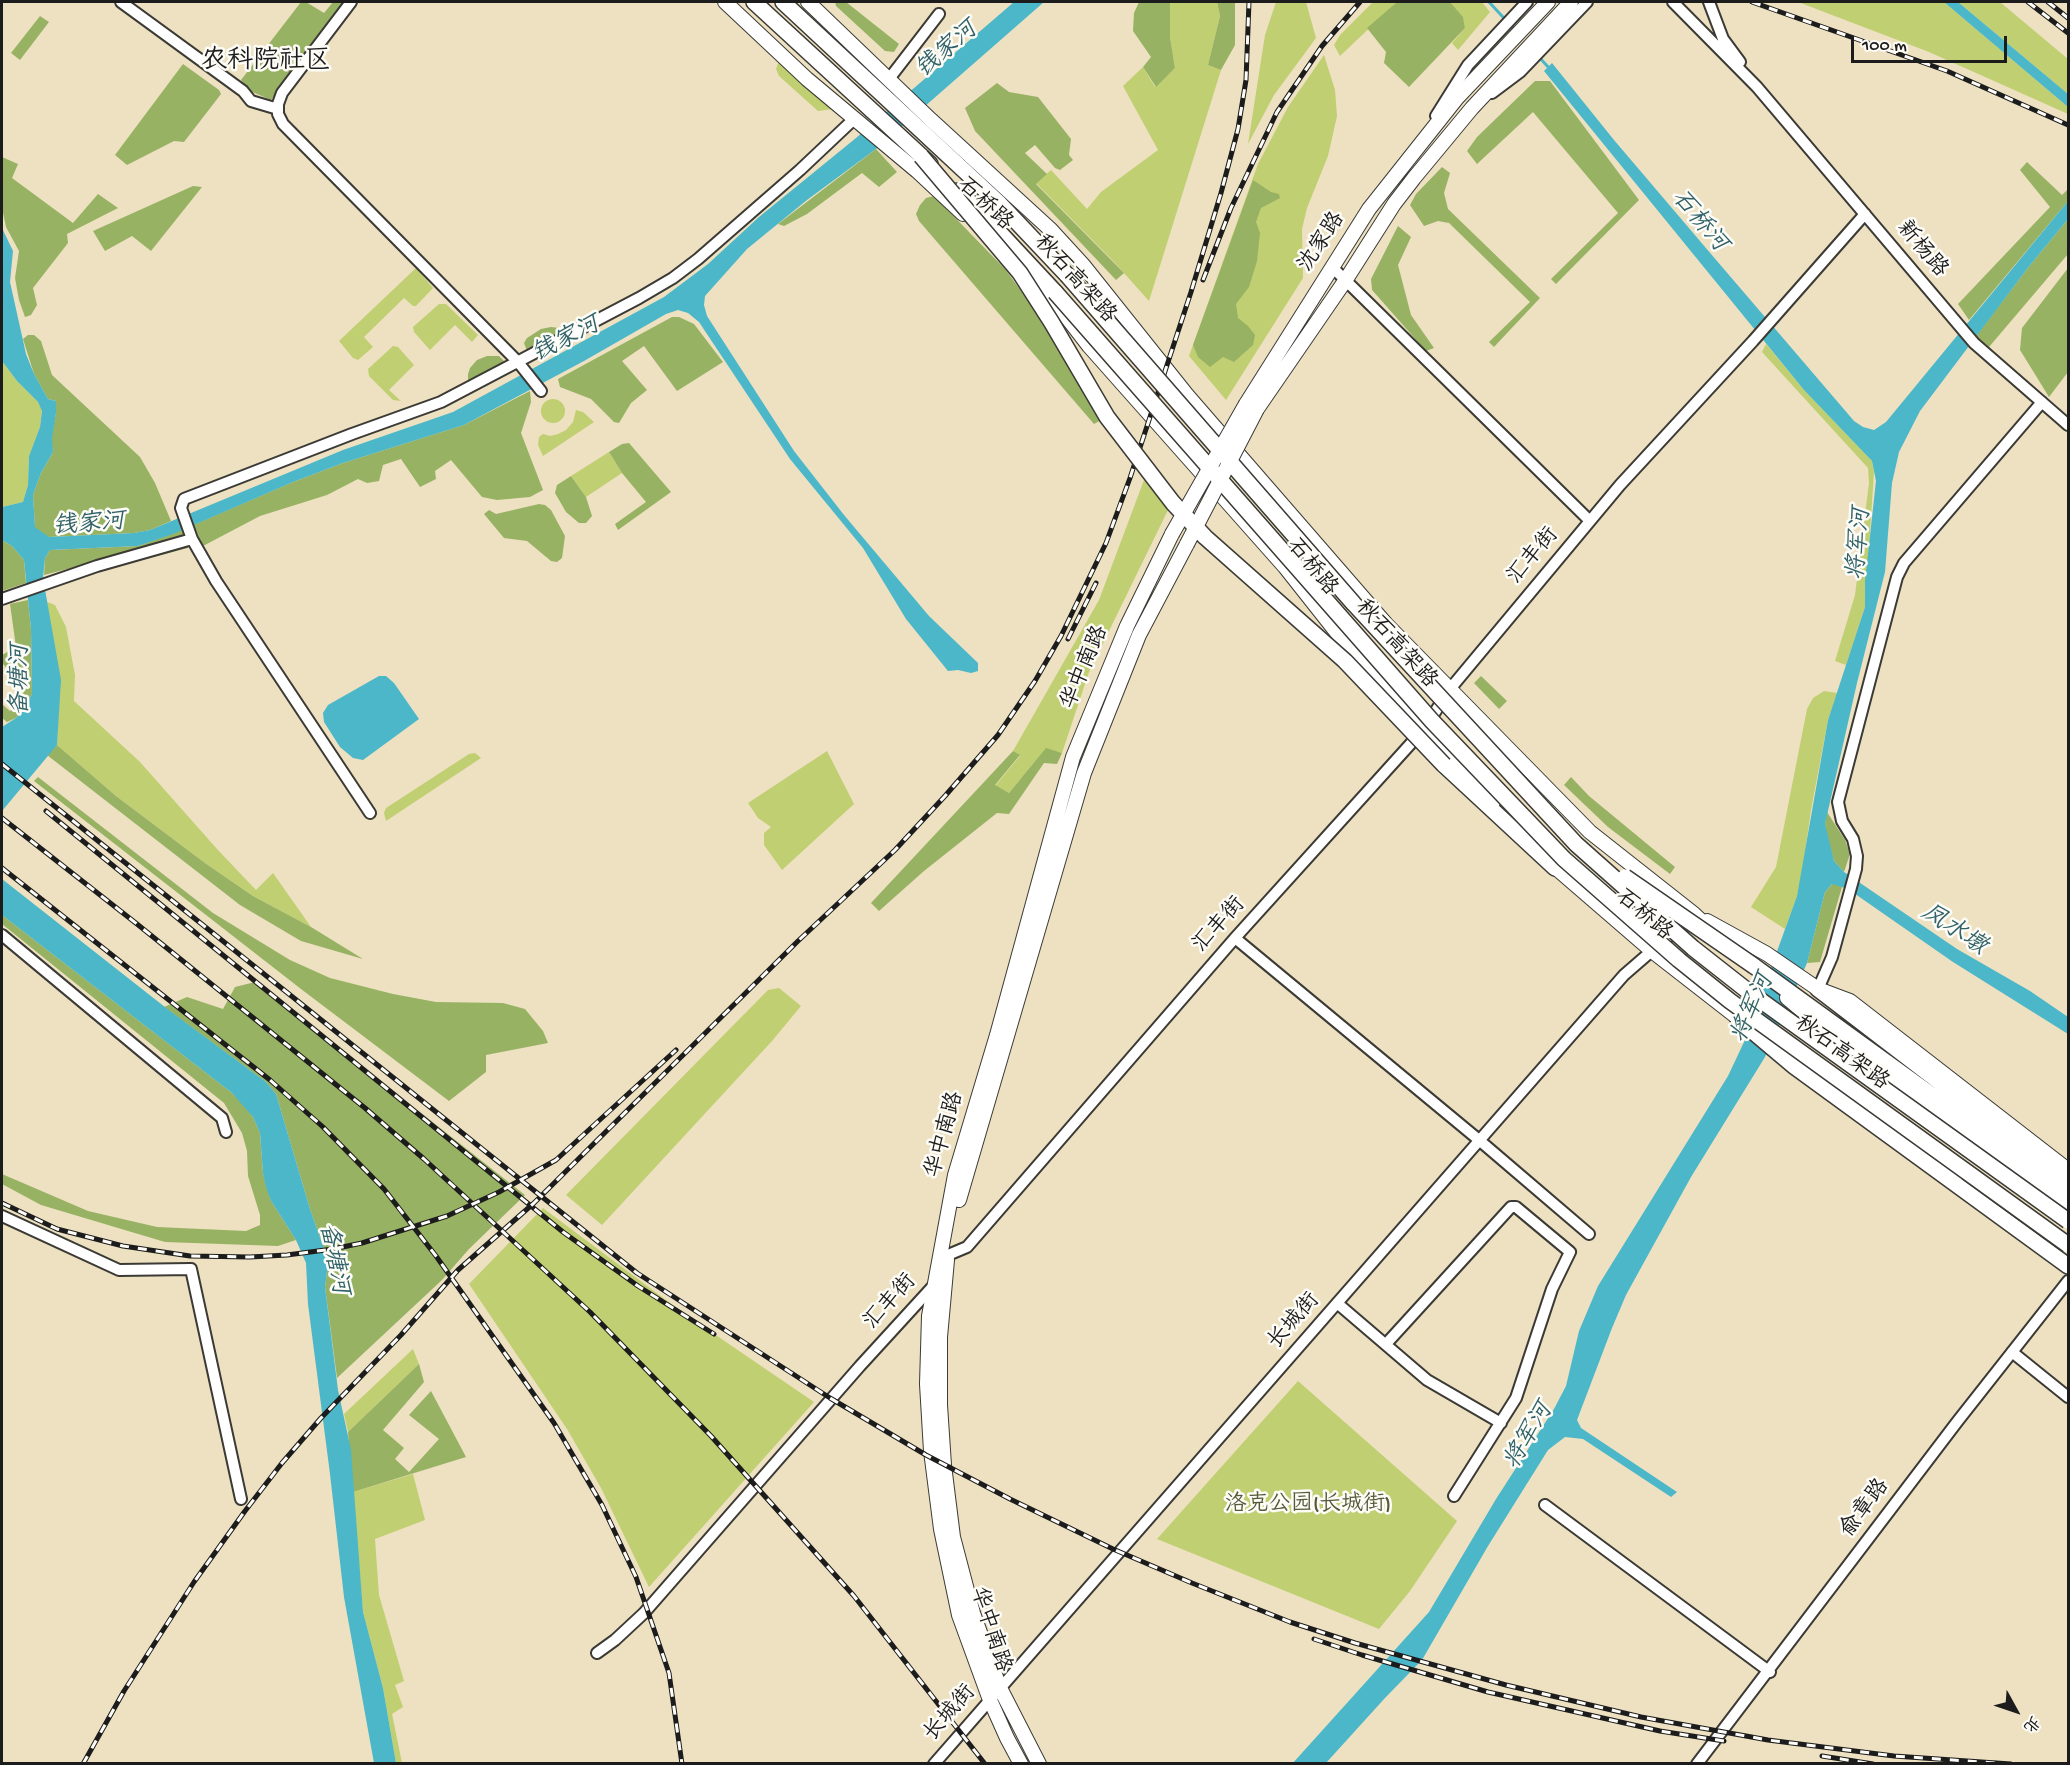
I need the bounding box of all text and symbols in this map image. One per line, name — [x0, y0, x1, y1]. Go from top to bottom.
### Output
water label: 钱家河 — [911, 17, 985, 85]
scale bar — [1854, 24, 2010, 62]
text: 100 m — [1862, 36, 1907, 57]
district label: 农科院社区 — [201, 47, 331, 79]
street label: 石桥路 — [951, 173, 1017, 237]
water label: 石桥河 — [1664, 185, 1732, 259]
street label: 沈家路 — [1294, 208, 1352, 278]
street label: 新杨路 — [1890, 216, 1952, 284]
street label: 秋石高架路 — [1027, 230, 1121, 330]
water label: 钱家河 — [528, 312, 606, 370]
water label: 将军河 — [1844, 507, 1878, 581]
water label: 钱家河 — [52, 509, 126, 543]
street label: 汇丰街 — [1503, 523, 1565, 591]
street label: 石桥路 — [1280, 534, 1342, 602]
street label: 秋石高架路 — [1348, 595, 1442, 695]
street label: 华中南路 — [1057, 622, 1115, 714]
water label: 备塘河 — [8, 644, 36, 716]
street label: 石桥路 — [1609, 885, 1677, 947]
street label: 汇丰街 — [1188, 893, 1252, 959]
water label: 凤水墩 — [1915, 899, 1991, 963]
water label: 将军河 — [1726, 970, 1782, 1048]
street label: 秋石高架路 — [1789, 1011, 1893, 1097]
street label: 华中南路 — [921, 1089, 971, 1181]
water label: 备塘河 — [311, 1221, 353, 1297]
street label: 汇丰街 — [859, 1270, 923, 1336]
street label: 长城街 — [1263, 1288, 1327, 1356]
water label: 将军河 — [1499, 1399, 1561, 1475]
street label: 俞章路 — [1836, 1475, 1896, 1543]
park label: 洛克公园(长城街) — [1225, 1493, 1391, 1519]
street label: 华中南路 — [963, 1584, 1015, 1676]
street label: 长城街 — [919, 1680, 983, 1748]
north arrow — [1986, 1681, 2046, 1741]
text: 北 — [2018, 1711, 2043, 1735]

